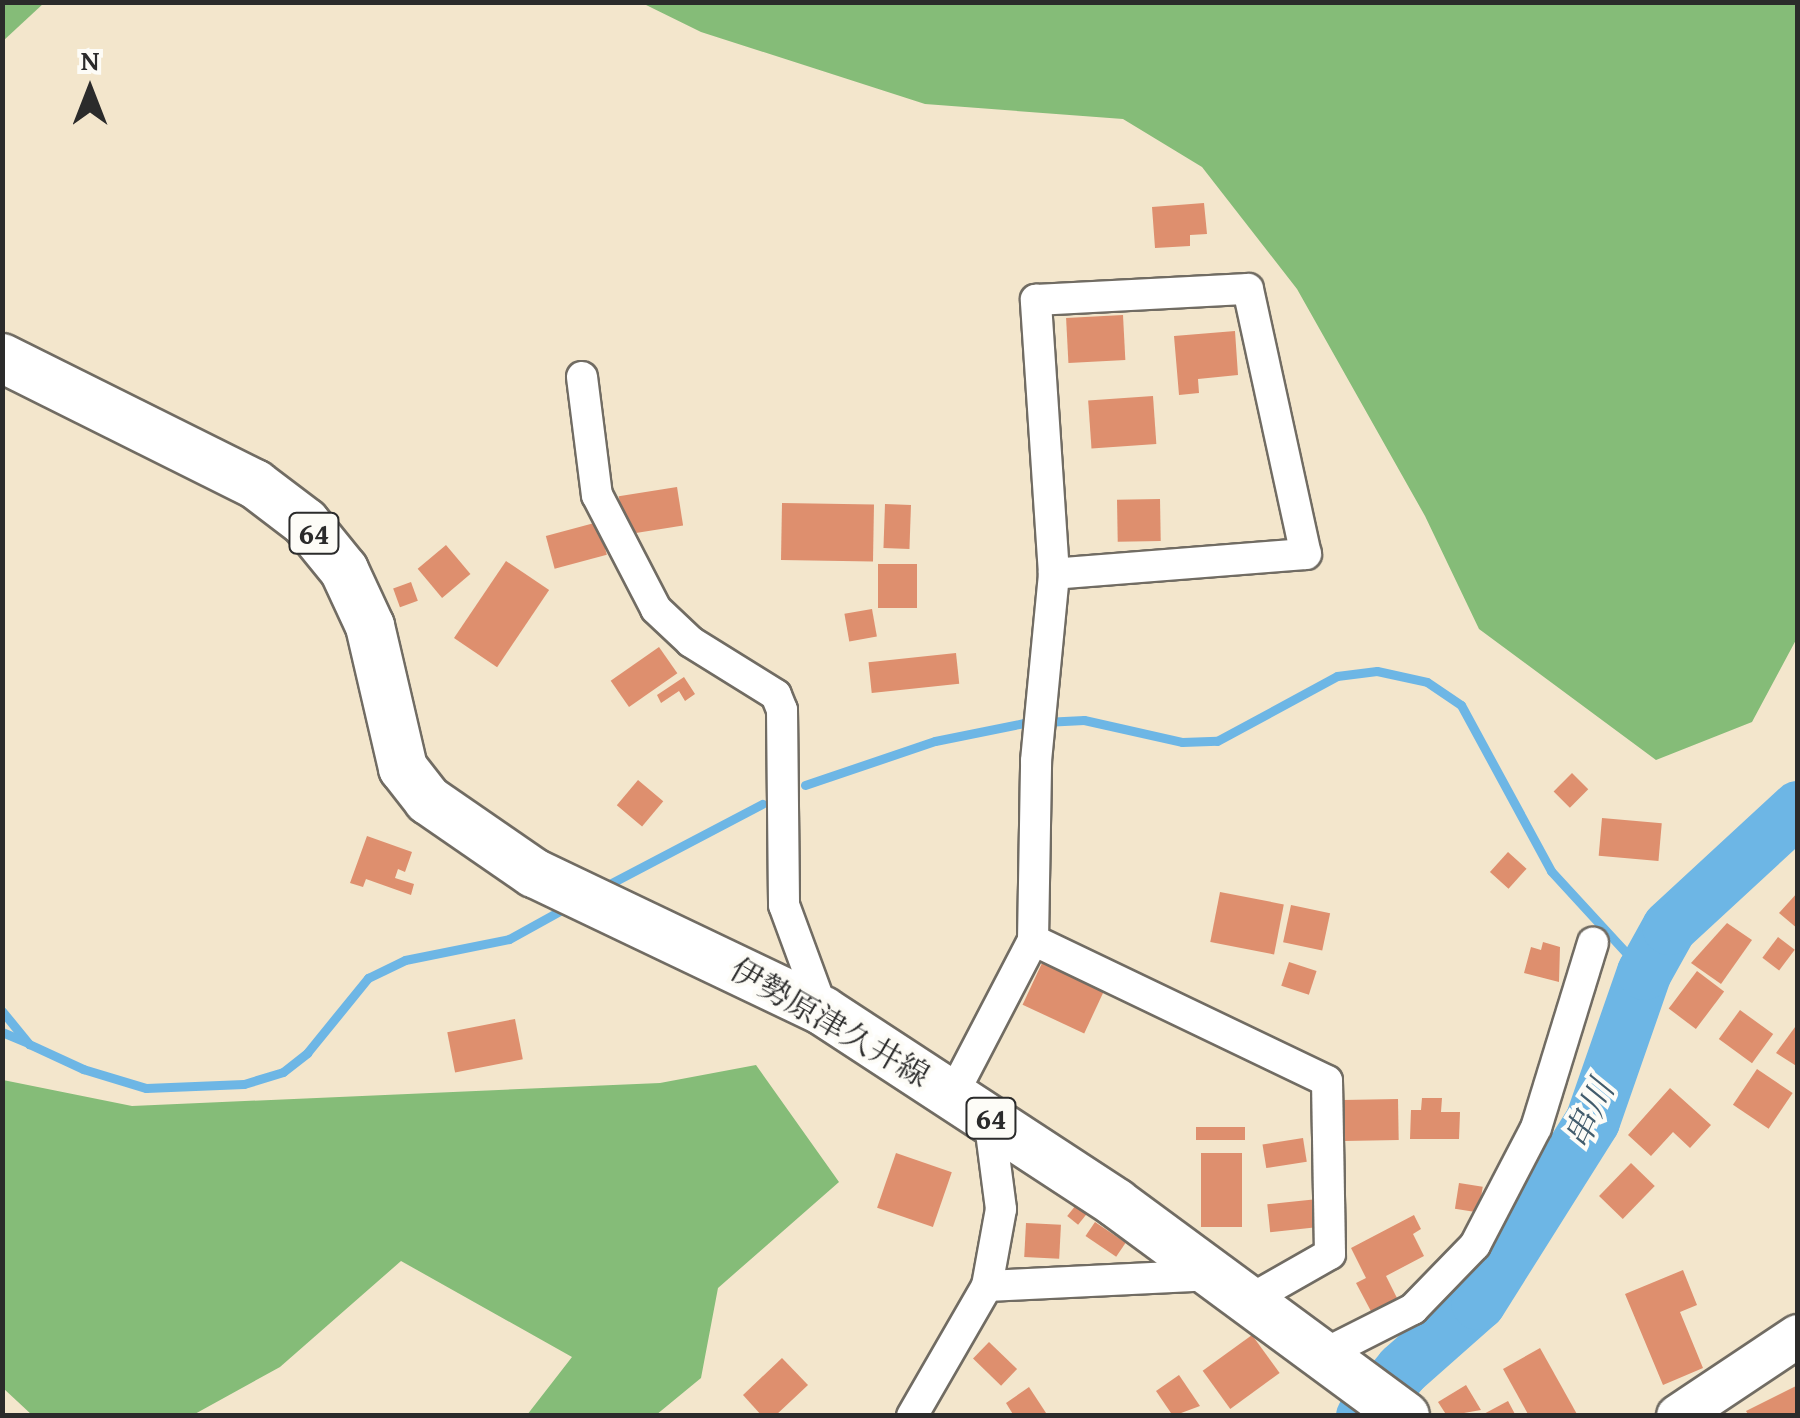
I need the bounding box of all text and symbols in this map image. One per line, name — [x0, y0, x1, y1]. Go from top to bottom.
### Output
text: N — [81, 39, 99, 80]
north arrow — [40, 40, 140, 140]
road number: 64 — [286, 508, 342, 558]
street label: 伊勢原津久井線 — [723, 950, 937, 1096]
water label: 串川 — [1555, 1073, 1623, 1155]
road number: 64 — [964, 1093, 1018, 1143]

